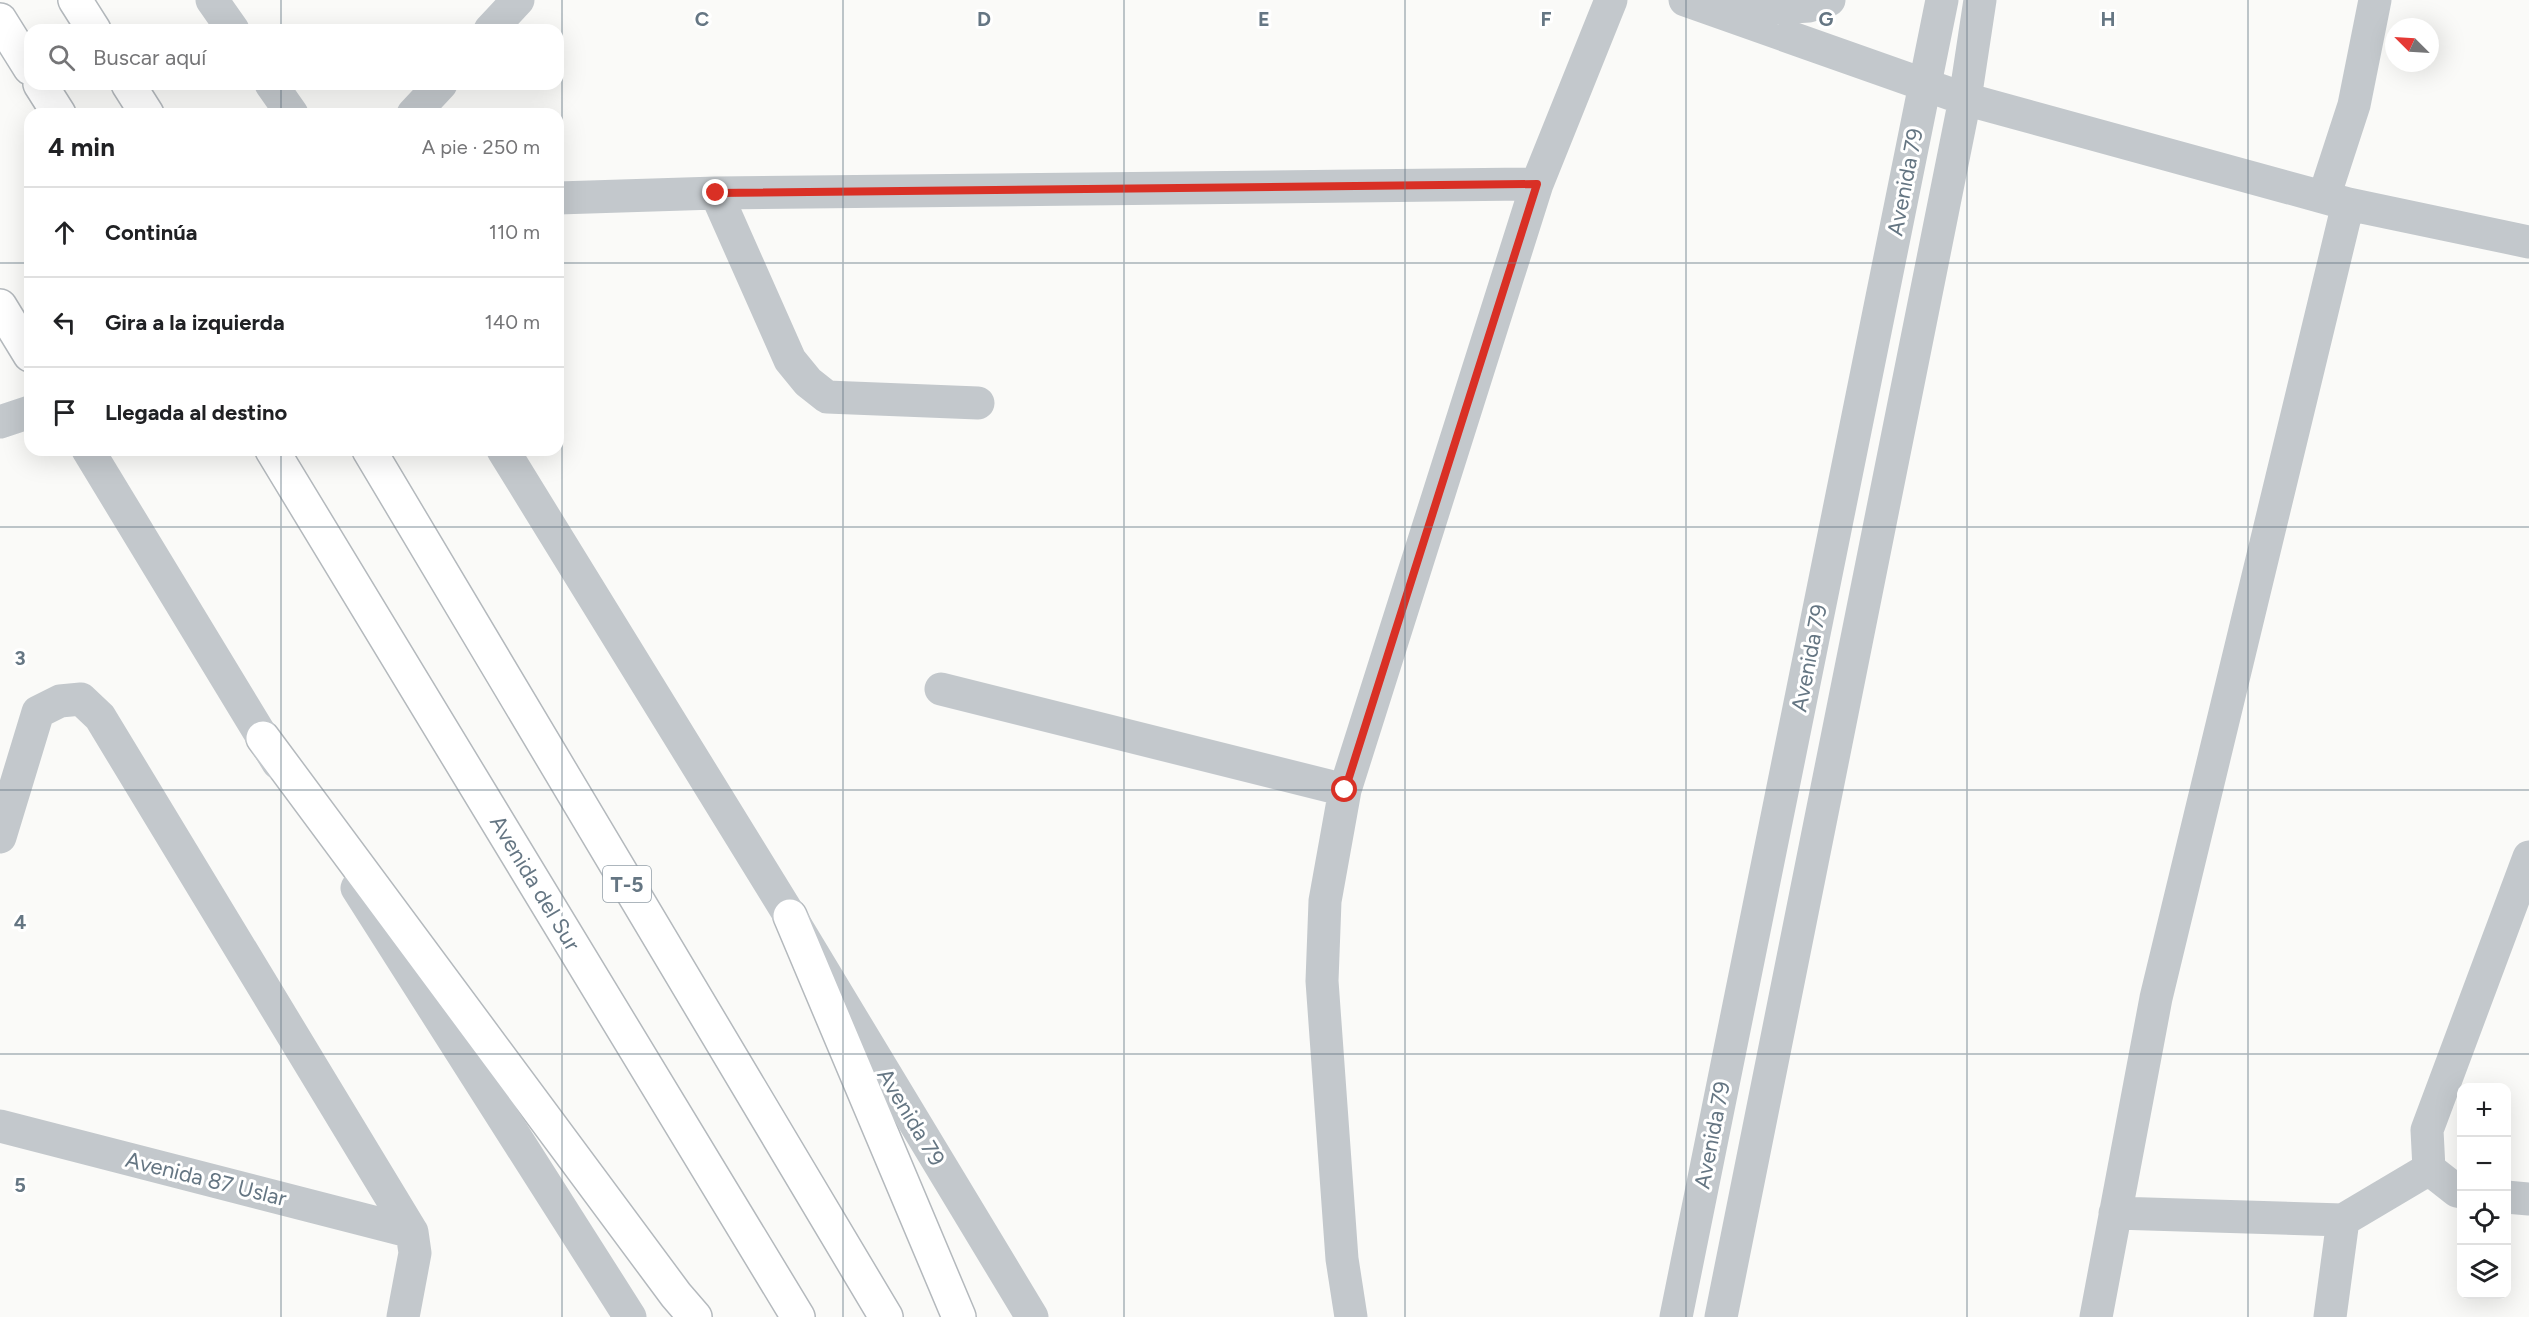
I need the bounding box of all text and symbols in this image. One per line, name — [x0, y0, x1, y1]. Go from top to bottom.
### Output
text: C — [695, 7, 709, 31]
text: D — [977, 7, 991, 31]
text: E — [1258, 7, 1270, 31]
text: F — [1540, 7, 1552, 31]
text: G — [1819, 7, 1834, 31]
text: H — [2101, 7, 2116, 31]
north arrow — [2385, 18, 2439, 72]
search box — [24, 24, 564, 90]
icon: search — [45, 41, 78, 74]
text: Buscar aquí — [93, 44, 206, 71]
street label: Avenida 79 — [1881, 126, 1929, 238]
text: 4 min — [48, 131, 115, 163]
text: A pie · 250 m — [422, 135, 540, 159]
route end — [702, 179, 728, 205]
icon: ahead — [48, 216, 81, 249]
text: Continúa — [105, 219, 198, 246]
text: 110 m — [489, 220, 540, 244]
icon: left — [48, 306, 81, 339]
text: Gira a la izquierda — [105, 309, 285, 336]
text: 140 m — [485, 310, 540, 334]
icon: arrive — [48, 396, 81, 429]
text: Llegada al destino — [105, 399, 287, 426]
street label: Avenida 79 — [1785, 602, 1833, 714]
text: 3 — [14, 646, 26, 670]
route start — [1331, 776, 1357, 802]
street label: Avenida del Sur — [484, 810, 586, 956]
road number: T-5 — [603, 866, 651, 902]
text: 4 — [14, 910, 27, 934]
street label: Avenida 79 — [871, 1063, 951, 1171]
street label: Avenida 79 — [1688, 1079, 1736, 1191]
map controls — [2457, 1083, 2511, 1299]
button: + — [2457, 1083, 2511, 1137]
button: − — [2457, 1137, 2511, 1191]
street label: Avenida 87 Uslar — [123, 1146, 290, 1212]
text: 5 — [14, 1173, 26, 1197]
button: locate — [2457, 1191, 2511, 1245]
button: layers — [2457, 1245, 2511, 1299]

